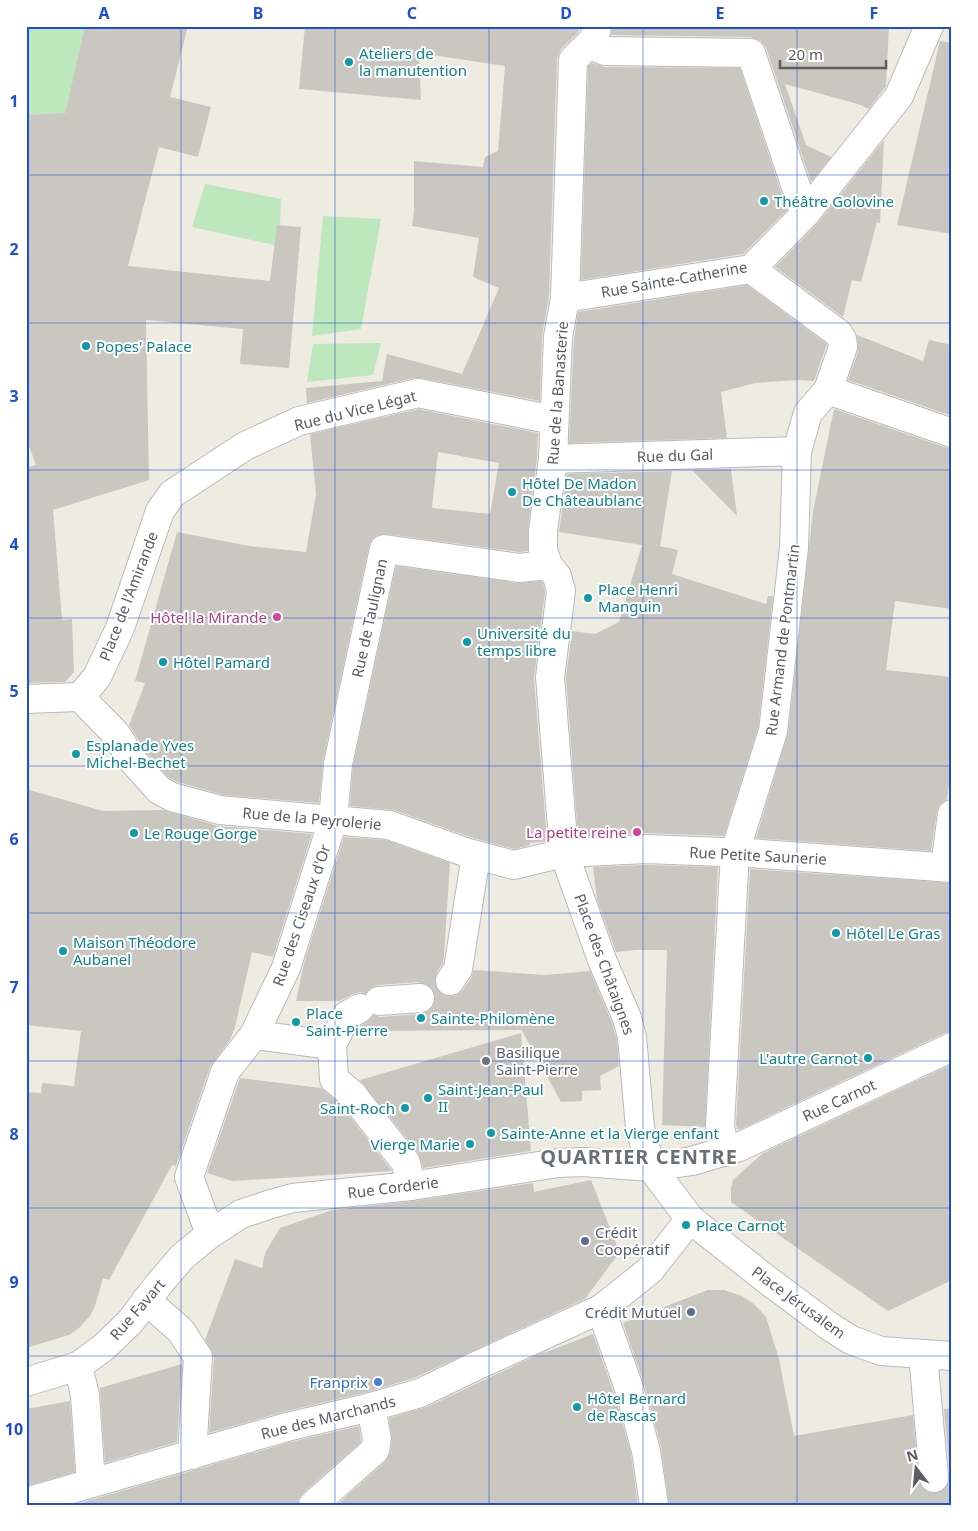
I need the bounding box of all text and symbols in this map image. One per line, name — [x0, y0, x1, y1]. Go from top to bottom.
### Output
text: A — [98, 2, 110, 24]
text: B — [253, 2, 263, 24]
text: C — [407, 2, 417, 24]
text: D — [560, 2, 572, 24]
text: E — [716, 2, 725, 24]
text: F — [870, 2, 878, 24]
scale bar — [780, 38, 887, 70]
place label: Ateliers de la manutention — [359, 43, 467, 80]
text: 20 m — [788, 44, 823, 64]
marker: Ateliers de la manutention — [343, 56, 355, 68]
text: 1 — [9, 90, 19, 112]
place label: Théâtre Golovine — [774, 191, 894, 211]
marker: Théâtre Golovine — [758, 195, 770, 207]
text: 2 — [9, 238, 19, 260]
street label: Rue Sainte-Catherine — [599, 256, 749, 302]
street label: Rue de la Banasterie — [542, 320, 572, 466]
place label: Popes' Palace — [96, 336, 192, 356]
marker: Popes' Palace — [80, 340, 92, 352]
text: 3 — [9, 385, 19, 407]
street label: Rue du Vice Légat — [292, 385, 419, 435]
street label: Rue du Gal — [636, 444, 714, 466]
place label: Hôtel De Madon De Châteaublanc — [522, 473, 642, 510]
marker: Hôtel De Madon De Châteaublanc — [506, 486, 518, 498]
street label: Place de l'Amirande — [94, 528, 162, 664]
text: 4 — [9, 533, 19, 555]
street label: Rue Armand de Pontmartin — [760, 543, 804, 737]
street label: Rue de Taulignan — [347, 557, 391, 679]
place label: Place Henri Manguin — [598, 579, 678, 616]
marker: Place Henri Manguin — [582, 592, 594, 604]
place label: Hôtel la Mirande — [150, 607, 267, 627]
marker: Hôtel la Mirande — [271, 611, 283, 623]
place label: Université du temps libre — [477, 623, 571, 660]
marker: Université du temps libre — [461, 636, 473, 648]
place label: Hôtel Pamard — [173, 652, 270, 672]
marker: Hôtel Pamard — [157, 656, 169, 668]
text: 5 — [9, 680, 19, 702]
place label: Esplanade Yves Michel-Bechet — [86, 735, 194, 772]
marker: Esplanade Yves Michel-Bechet — [70, 748, 82, 760]
street label: Rue de la Peyrolerie — [242, 802, 382, 834]
place label: La petite reine — [526, 822, 627, 842]
place label: Le Rouge Gorge — [144, 823, 257, 843]
marker: La petite reine — [631, 826, 643, 838]
marker: Le Rouge Gorge — [128, 827, 140, 839]
text: 6 — [9, 828, 19, 850]
street label: Rue des Ciseaux d'Or — [267, 841, 335, 989]
street label: Rue Petite Saunerie — [689, 841, 827, 869]
street label: Place des Châtaignes — [570, 891, 640, 1037]
place label: Hôtel Le Gras — [846, 923, 940, 943]
marker: Hôtel Le Gras — [830, 927, 842, 939]
place label: Maison Théodore Aubanel — [73, 932, 196, 969]
marker: Maison Théodore Aubanel — [57, 945, 69, 957]
text: 7 — [9, 976, 19, 998]
place label: Place Saint-Pierre — [306, 1003, 388, 1040]
place label: Sainte-Philomène — [431, 1008, 555, 1028]
marker: Sainte-Philomène — [415, 1012, 427, 1024]
marker: Place Saint-Pierre — [290, 1016, 302, 1028]
place label: Basilique Saint-Pierre — [496, 1042, 578, 1079]
place label: L'autre Carnot — [759, 1048, 859, 1068]
marker: L'autre Carnot — [862, 1052, 874, 1064]
marker: Basilique Saint-Pierre — [480, 1055, 492, 1067]
street label: Rue Carnot — [799, 1074, 879, 1126]
place label: Saint-Jean-Paul II — [438, 1079, 544, 1116]
marker: Saint-Jean-Paul II — [422, 1092, 434, 1104]
place label: Saint-Roch — [320, 1098, 395, 1118]
marker: Saint-Roch — [399, 1102, 411, 1114]
text: 8 — [9, 1123, 19, 1145]
place label: Sainte-Anne et la Vierge enfant — [501, 1123, 719, 1143]
marker: Sainte-Anne et la Vierge enfant — [485, 1127, 497, 1139]
place label: Vierge Marie — [370, 1134, 460, 1154]
marker: Vierge Marie — [464, 1138, 476, 1150]
district label: QUARTIER CENTRE — [540, 1143, 738, 1170]
street label: Rue Corderie — [346, 1171, 440, 1203]
place label: Place Carnot — [696, 1215, 785, 1235]
marker: Place Carnot — [680, 1219, 692, 1231]
place label: Crédit Coopératif — [595, 1222, 670, 1259]
marker: Crédit Coopératif — [579, 1235, 591, 1247]
street label: Place Jérusalem — [748, 1261, 850, 1343]
text: 9 — [9, 1271, 19, 1293]
street label: Rue Favart — [105, 1274, 169, 1344]
place label: Crédit Mutuel — [585, 1302, 681, 1322]
marker: Crédit Mutuel — [685, 1306, 697, 1318]
place label: Franprix — [309, 1372, 368, 1392]
marker: Franprix — [372, 1376, 384, 1388]
place label: Hôtel Bernard de Rascas — [587, 1388, 686, 1425]
street label: Rue des Marchands — [259, 1391, 397, 1443]
marker: Hôtel Bernard de Rascas — [571, 1401, 583, 1413]
text: 10 — [5, 1418, 23, 1440]
north arrow — [890, 1444, 940, 1494]
text: N — [904, 1444, 920, 1466]

